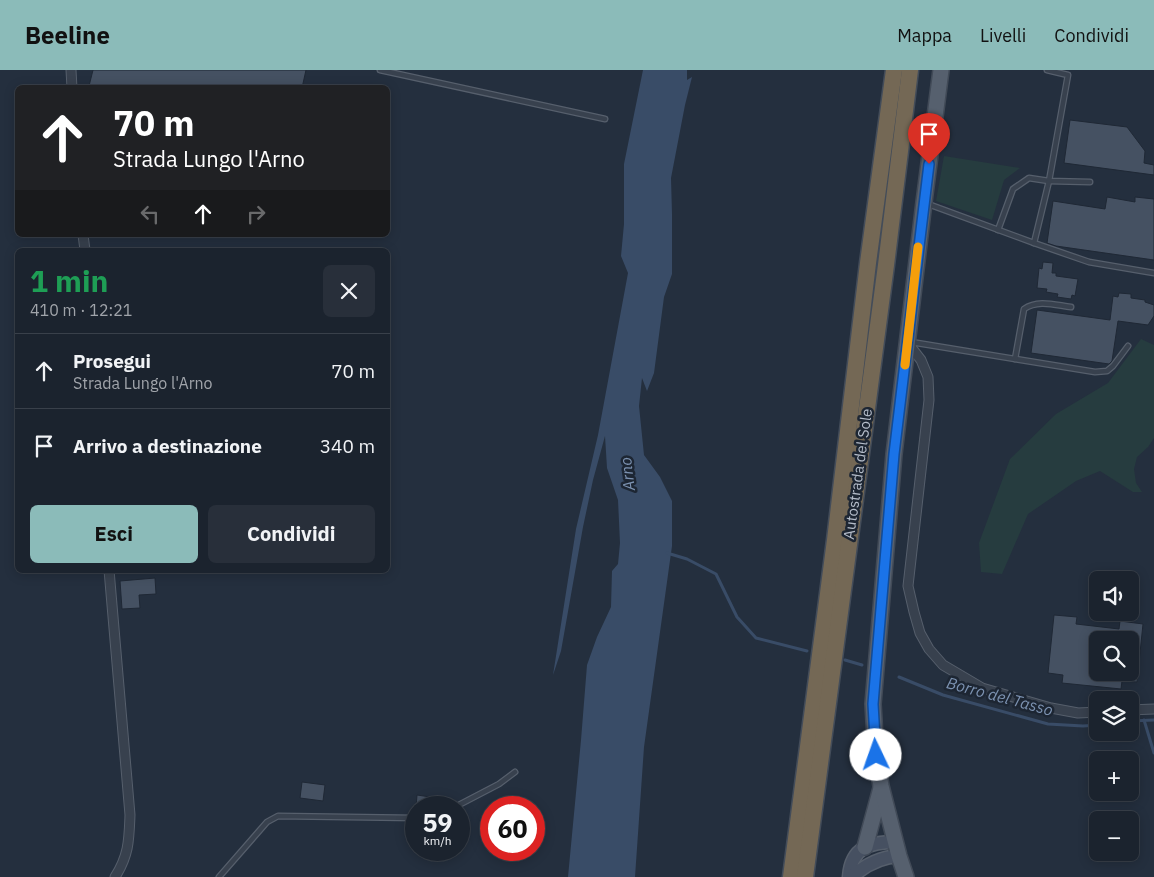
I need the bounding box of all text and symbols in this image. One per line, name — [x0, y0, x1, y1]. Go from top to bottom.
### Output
text: Beeline — [25, 19, 110, 51]
text: Mappa — [897, 24, 952, 47]
text: Livelli — [980, 24, 1026, 47]
text: Condividi — [1054, 24, 1129, 47]
text: 70 m — [113, 100, 195, 146]
icon: ahead — [30, 105, 95, 170]
pin — [908, 113, 950, 164]
icon: arrive — [915, 120, 943, 148]
text: Strada Lungo l'Arno — [113, 144, 305, 173]
icon: left — [136, 200, 164, 228]
icon: ahead — [189, 200, 217, 228]
icon: right — [242, 200, 270, 228]
text: 1 min — [30, 261, 108, 300]
button: close — [323, 265, 375, 317]
text: 410 m · 12:21 — [30, 300, 132, 320]
text: Prosegui — [73, 349, 151, 373]
icon: ahead — [30, 357, 58, 385]
text: 70 m — [331, 359, 375, 383]
text: Strada Lungo l'Arno — [73, 373, 213, 393]
street label: Autostrada del Sole — [839, 407, 876, 541]
icon: arrive — [30, 432, 58, 460]
text: Arrivo a destinazione — [73, 434, 262, 458]
text: 340 m — [320, 434, 375, 458]
water label: Arno — [615, 456, 639, 493]
button: Esci — [30, 505, 198, 563]
button: Condividi — [208, 505, 375, 563]
map controls — [1089, 571, 1139, 861]
button: sound — [1089, 571, 1139, 621]
button: search — [1089, 631, 1139, 681]
water label: Borro del Tasso — [945, 672, 1056, 720]
button: layers — [1089, 691, 1139, 741]
position arrow — [849, 728, 901, 780]
button: + — [1089, 751, 1139, 801]
speed limit sign: 60 — [480, 796, 545, 861]
text: 59 — [422, 806, 453, 839]
button: − — [1089, 811, 1139, 861]
text: km/h — [423, 833, 452, 848]

